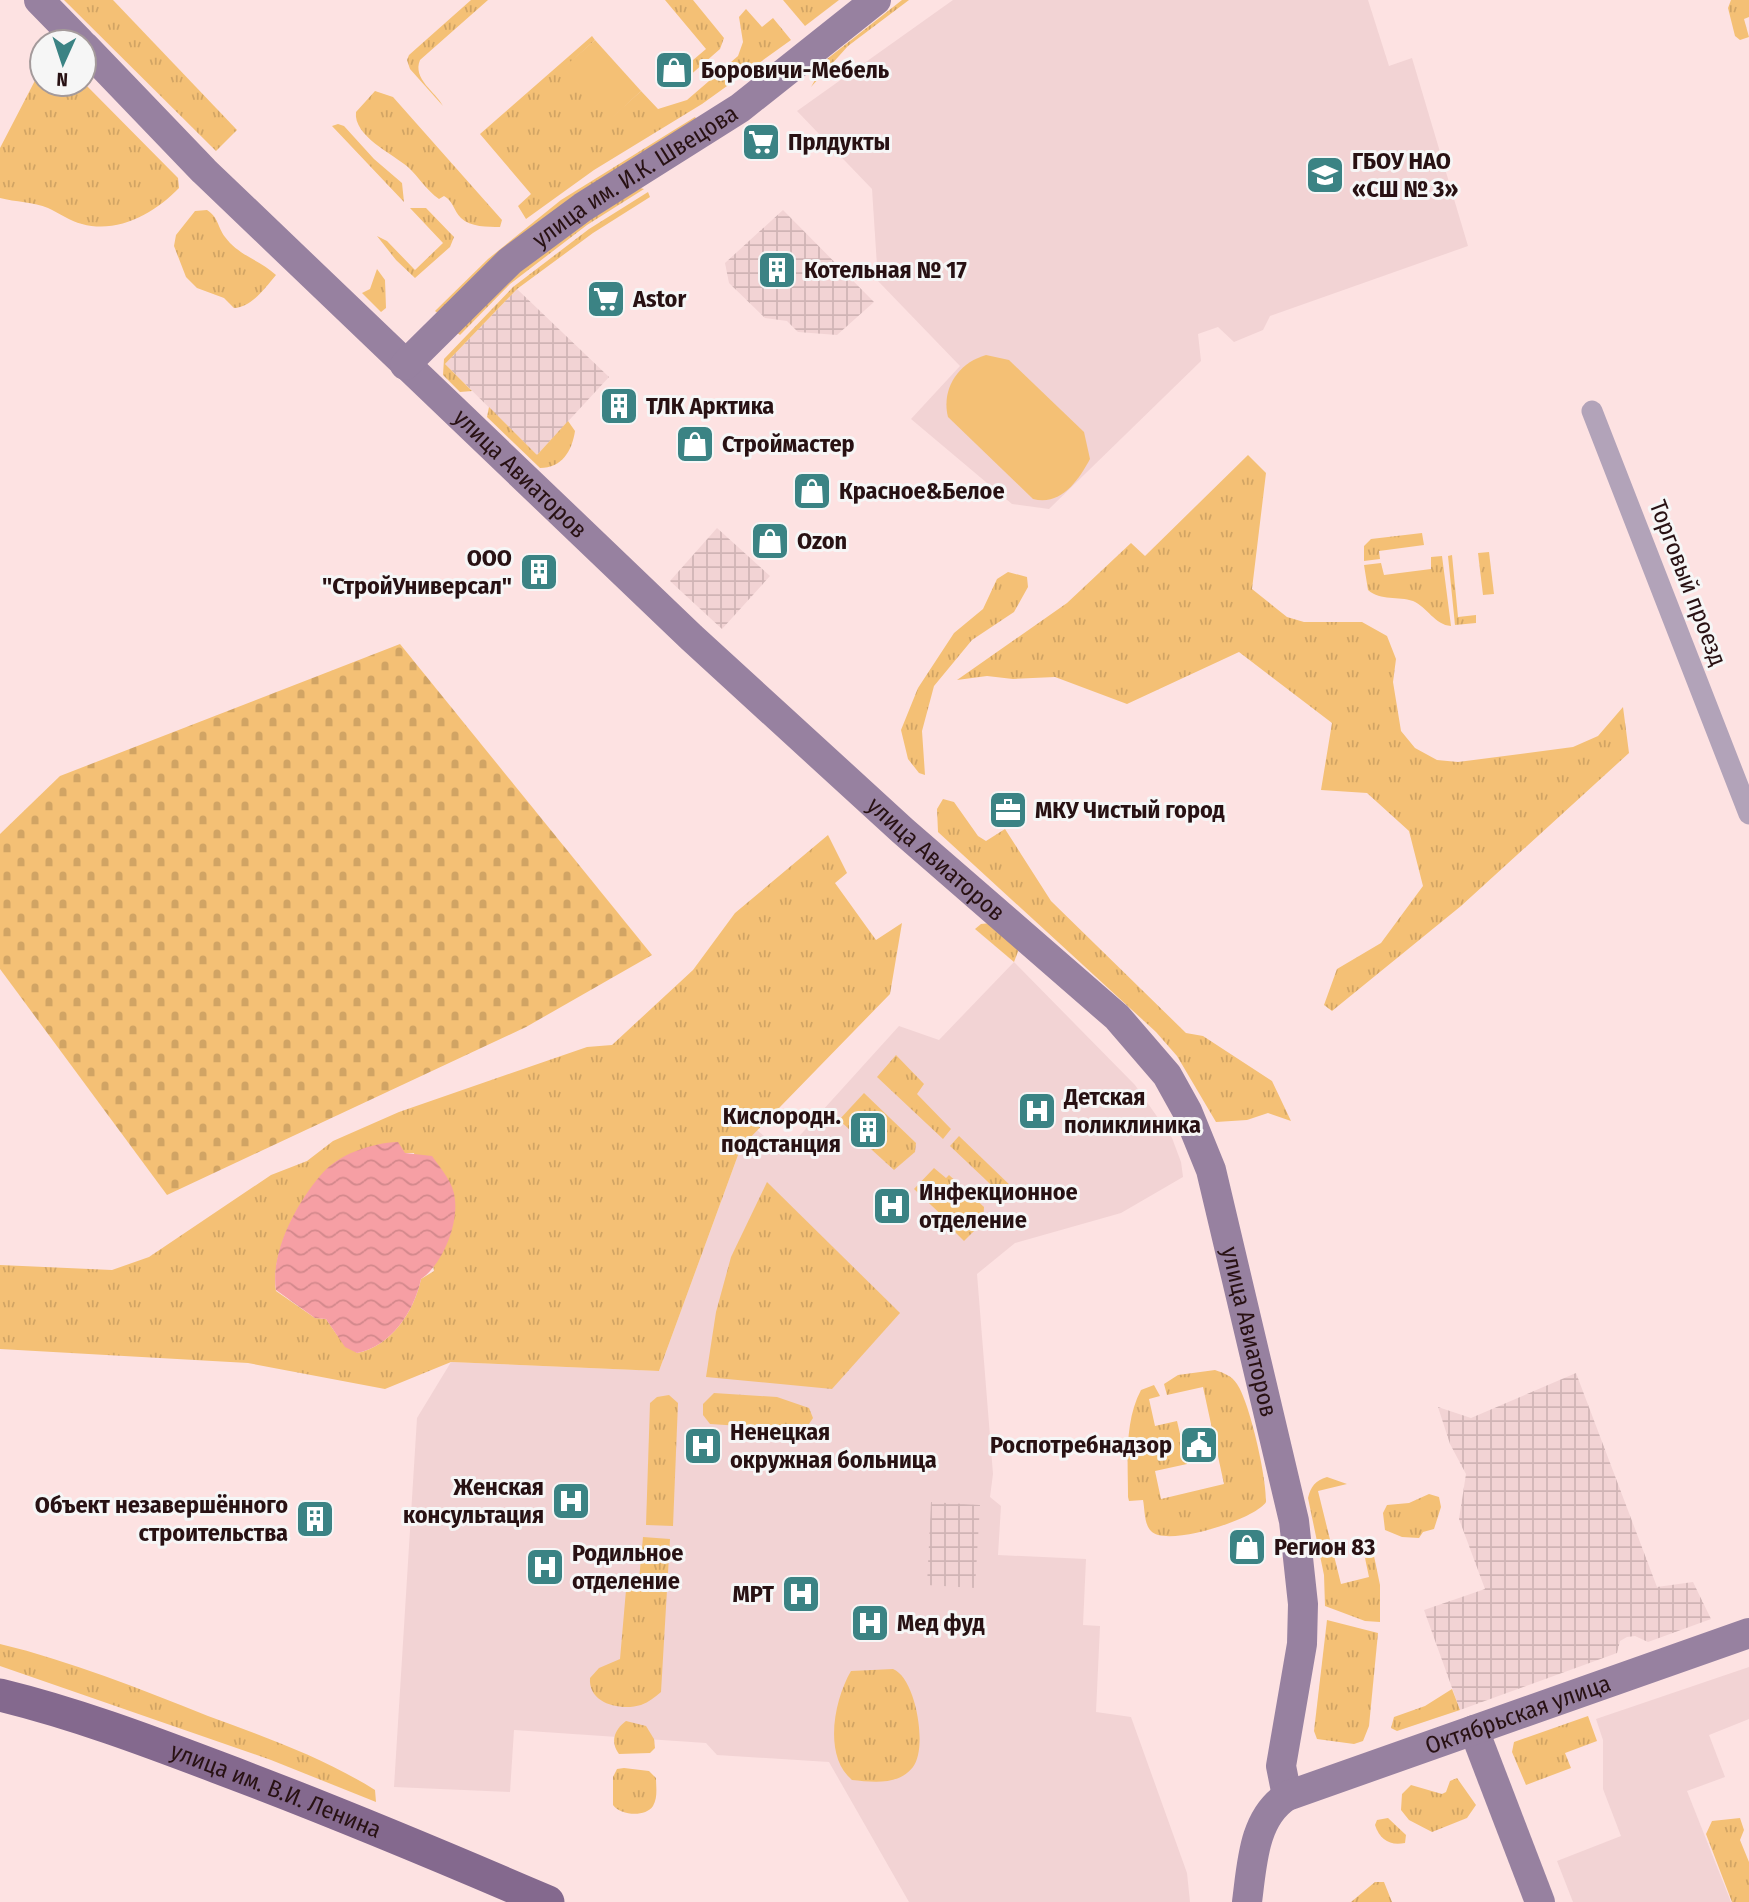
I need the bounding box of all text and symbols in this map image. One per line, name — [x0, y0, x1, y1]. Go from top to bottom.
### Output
north arrow — [28, 28, 98, 98]
shop icon: Боровичи-Мебель — [653, 49, 695, 91]
place label: Боровичи-Мебель — [701, 56, 890, 84]
text: N — [56, 68, 68, 91]
street label: улица им. И.К. Швецова — [527, 99, 743, 254]
supermarket icon: Прлдукты — [740, 121, 782, 163]
place label: Прлдукты — [788, 128, 890, 156]
place label: ГБОУ НАО «СШ № 3» — [1352, 147, 1458, 203]
school or university icon: ГБОУ НАО «СШ № 3» — [1304, 154, 1346, 196]
building icon: Котельная № 17 — [756, 249, 798, 291]
place label: Котельная № 17 — [804, 256, 967, 284]
supermarket icon: Astor — [585, 278, 627, 320]
place label: Astor — [632, 285, 686, 313]
building icon: ТЛК Арктика — [598, 385, 640, 427]
place label: ТЛК Арктика — [646, 392, 774, 420]
street label: улица Авиаторов — [448, 403, 593, 544]
shop icon: Строймастер — [674, 423, 716, 465]
place label: Строймастер — [722, 430, 855, 458]
shop icon: Красное&Белое — [791, 470, 833, 512]
place label: Красное&Белое — [839, 477, 1005, 505]
street label: Торговый проезд — [1644, 496, 1732, 670]
shop icon: Ozon — [749, 520, 791, 562]
place label: Ozon — [797, 527, 847, 555]
place label: ООО "СтройУниверсал" — [322, 544, 512, 600]
building icon: ООО "СтройУниверсал" — [518, 551, 560, 593]
office icon: МКУ Чистый город — [987, 789, 1029, 831]
street label: улица Авиаторов — [861, 791, 1011, 927]
place label: МКУ Чистый город — [1035, 796, 1225, 824]
place label: Детская поликлиника — [1063, 1083, 1201, 1139]
hospital icon: Детская поликлиника — [1016, 1090, 1058, 1132]
place label: Кислородн. подстанция — [721, 1102, 841, 1158]
building icon: Кислородн. подстанция — [847, 1109, 889, 1151]
place label: Инфекционное отделение — [919, 1178, 1078, 1234]
hospital icon: Инфекционное отделение — [871, 1185, 913, 1227]
street label: улица Авиаторов — [1216, 1244, 1283, 1420]
place label: Ненецкая окружная больница — [730, 1418, 937, 1474]
public building icon: Роспотребнадзор — [1178, 1424, 1220, 1466]
hospital icon: Ненецкая окружная больница — [682, 1425, 724, 1467]
place label: Роспотребнадзор — [990, 1431, 1172, 1459]
place label: Женская консультация — [403, 1473, 544, 1529]
hospital icon: Женская консультация — [550, 1480, 592, 1522]
place label: Объект незавершённого строительства — [35, 1491, 288, 1547]
building icon: Объект незавершённого строительства — [294, 1498, 336, 1540]
shop icon: Регион 83 — [1226, 1526, 1268, 1568]
place label: Регион 83 — [1274, 1533, 1375, 1561]
place label: Родильное отделение — [572, 1539, 683, 1595]
hospital icon: Родильное отделение — [524, 1546, 566, 1588]
hospital icon: МРТ — [780, 1573, 822, 1615]
place label: МРТ — [732, 1580, 774, 1608]
hospital icon: Мед фуд — [849, 1602, 891, 1644]
place label: Мед фуд — [897, 1609, 985, 1637]
street label: Октябрьская улица — [1421, 1669, 1614, 1760]
street label: улица им. В.И. Ленина — [167, 1737, 385, 1844]

